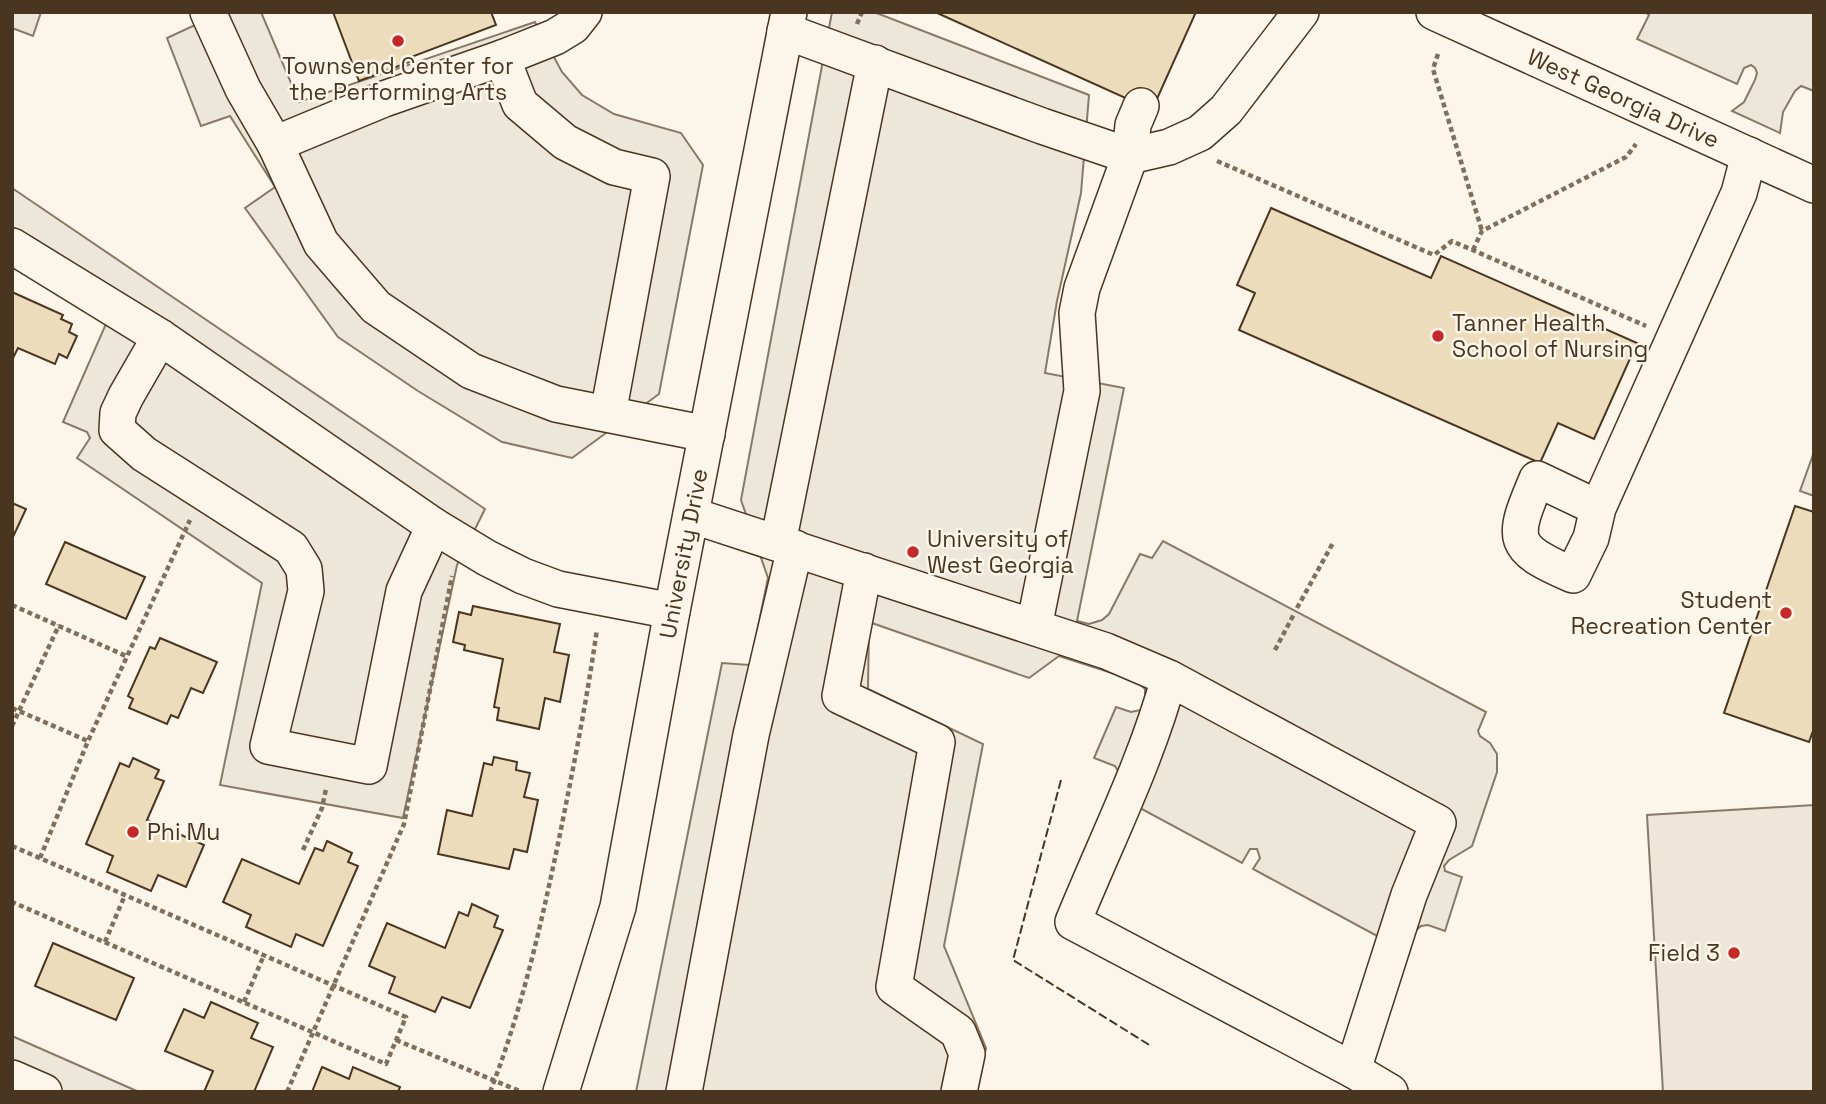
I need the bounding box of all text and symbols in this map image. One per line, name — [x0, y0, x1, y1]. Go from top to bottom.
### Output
marker: Townsend Center for the Performing Arts — [390, 33, 406, 49]
street label: West Georgia Drive — [1523, 41, 1724, 155]
place label: Townsend Center for the Performing Arts — [282, 51, 514, 107]
place label: Tanner Health School of Nursing — [1452, 308, 1648, 364]
marker: Tanner Health School of Nursing — [1430, 328, 1446, 344]
street label: University Drive — [652, 466, 714, 641]
place label: University of West Georgia — [927, 524, 1074, 580]
marker: University of West Georgia — [905, 544, 921, 560]
place label: Student Recreation Center — [1571, 585, 1772, 641]
marker: Student Recreation Center — [1778, 605, 1794, 621]
place label: Phi Mu — [147, 817, 220, 847]
marker: Phi Mu — [125, 824, 141, 840]
place label: Field 3 — [1648, 938, 1720, 968]
marker: Field 3 — [1726, 945, 1742, 961]

